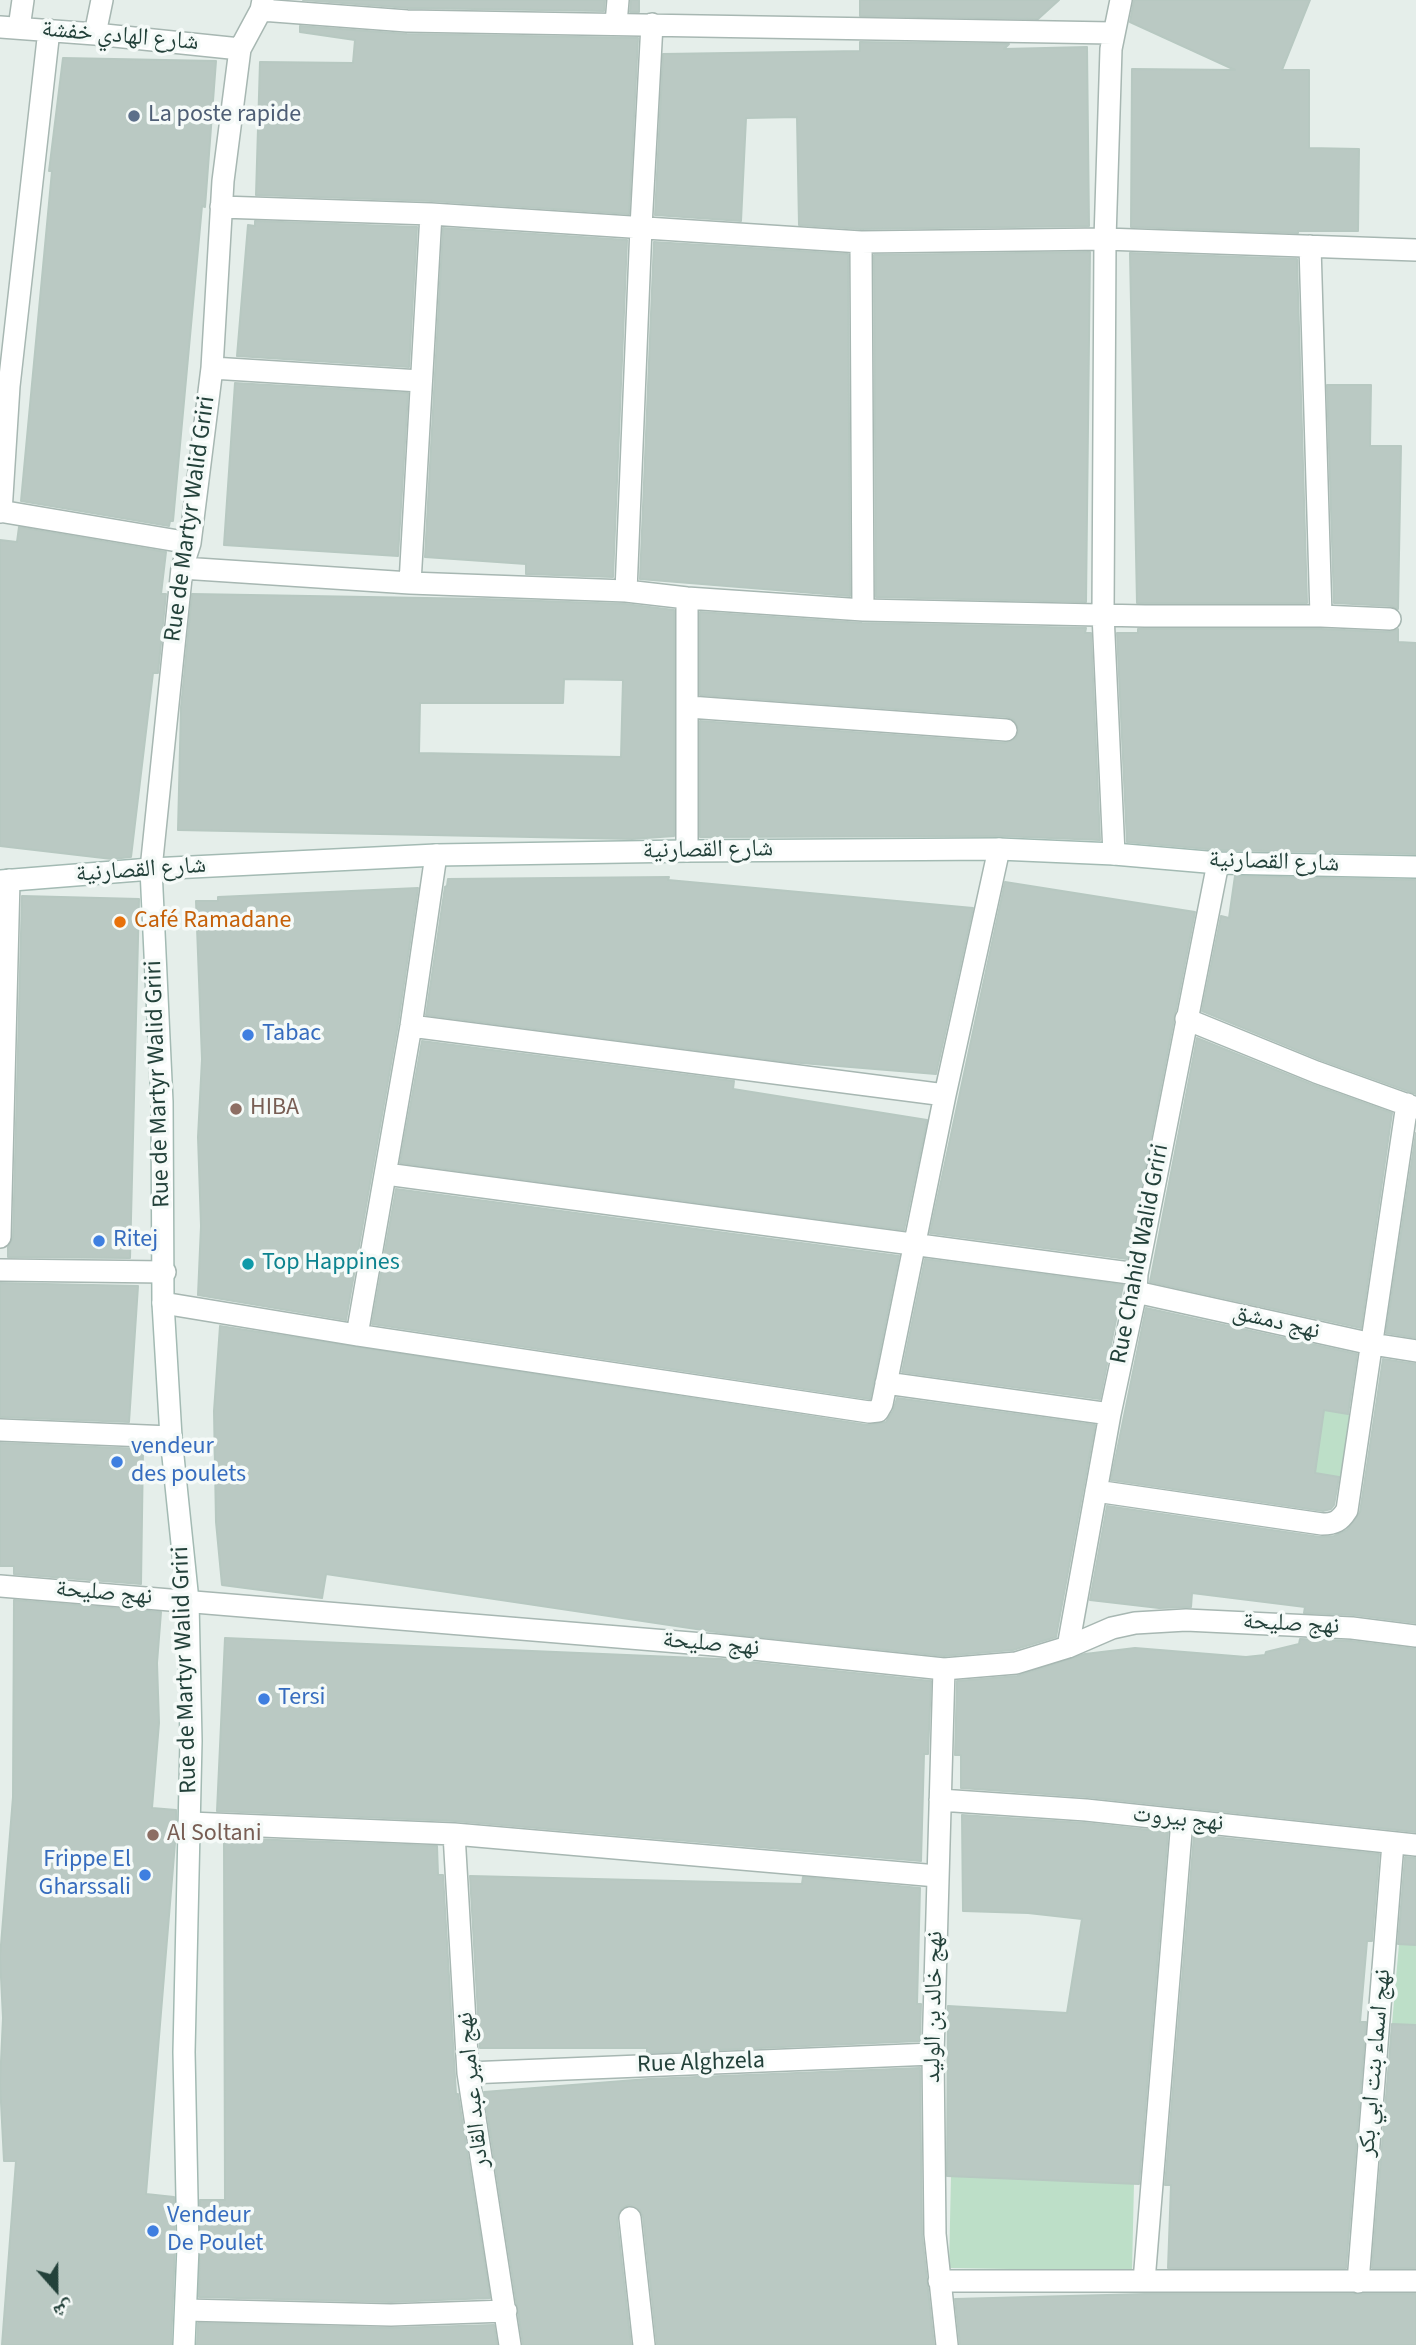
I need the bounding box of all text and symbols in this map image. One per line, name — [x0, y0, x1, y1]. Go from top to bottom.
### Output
street label: شارع الهادي خفشة — [40, 16, 200, 58]
place label: La poste rapide — [148, 102, 301, 130]
marker: La poste rapide — [126, 108, 142, 124]
street label: Rue de Martyr Walid Griri — [160, 394, 222, 644]
street label: شارع القصارنية — [642, 835, 774, 867]
street label: شارع القصارنية — [1208, 846, 1340, 880]
street label: شارع القصارنية — [75, 852, 207, 890]
place label: Café Ramadane — [134, 908, 291, 936]
marker: Café Ramadane — [112, 914, 128, 930]
street label: Rue de Martyr Walid Griri — [140, 960, 178, 1208]
place label: Tabac — [262, 1021, 321, 1049]
marker: Tabac — [240, 1027, 256, 1043]
place label: HIBA — [250, 1095, 299, 1123]
marker: HIBA — [228, 1101, 244, 1117]
street label: Rue Chahid Walid Griri — [1106, 1142, 1176, 1366]
place label: Ritej — [113, 1227, 158, 1255]
marker: Ritej — [91, 1233, 107, 1249]
place label: Top Happines — [262, 1250, 400, 1278]
marker: Top Happines — [240, 1256, 256, 1272]
street label: نهج دمشق — [1230, 1299, 1322, 1347]
place label: vendeur des poulets — [131, 1434, 246, 1490]
marker: vendeur des poulets — [109, 1454, 125, 1470]
street label: Rue de Martyr Walid Griri — [167, 1546, 205, 1794]
street label: نهج صليحة — [55, 1575, 153, 1613]
street label: نهج صليحة — [1242, 1608, 1340, 1642]
street label: نهج صليحة — [662, 1626, 760, 1664]
place label: Tersi — [278, 1685, 325, 1713]
marker: Tersi — [256, 1691, 272, 1707]
street label: نهج بيروت — [1131, 1801, 1225, 1839]
place label: Al Soltani — [167, 1821, 262, 1849]
marker: Al Soltani — [145, 1827, 161, 1843]
place label: Frippe El Gharssali — [39, 1847, 131, 1903]
marker: Frippe El Gharssali — [137, 1867, 153, 1883]
street label: نهج خالد بن الوليد — [919, 1931, 951, 2083]
street label: نهج اسماء بنت ابي بكر — [1353, 1968, 1399, 2158]
street label: نهج امير عبد القادر — [451, 2010, 497, 2170]
street label: Rue Alghzela — [637, 2047, 765, 2081]
place label: Vendeur De Poulet — [167, 2203, 263, 2259]
marker: Vendeur De Poulet — [145, 2223, 161, 2239]
north arrow — [21, 2254, 91, 2324]
text: ش — [49, 2293, 78, 2325]

